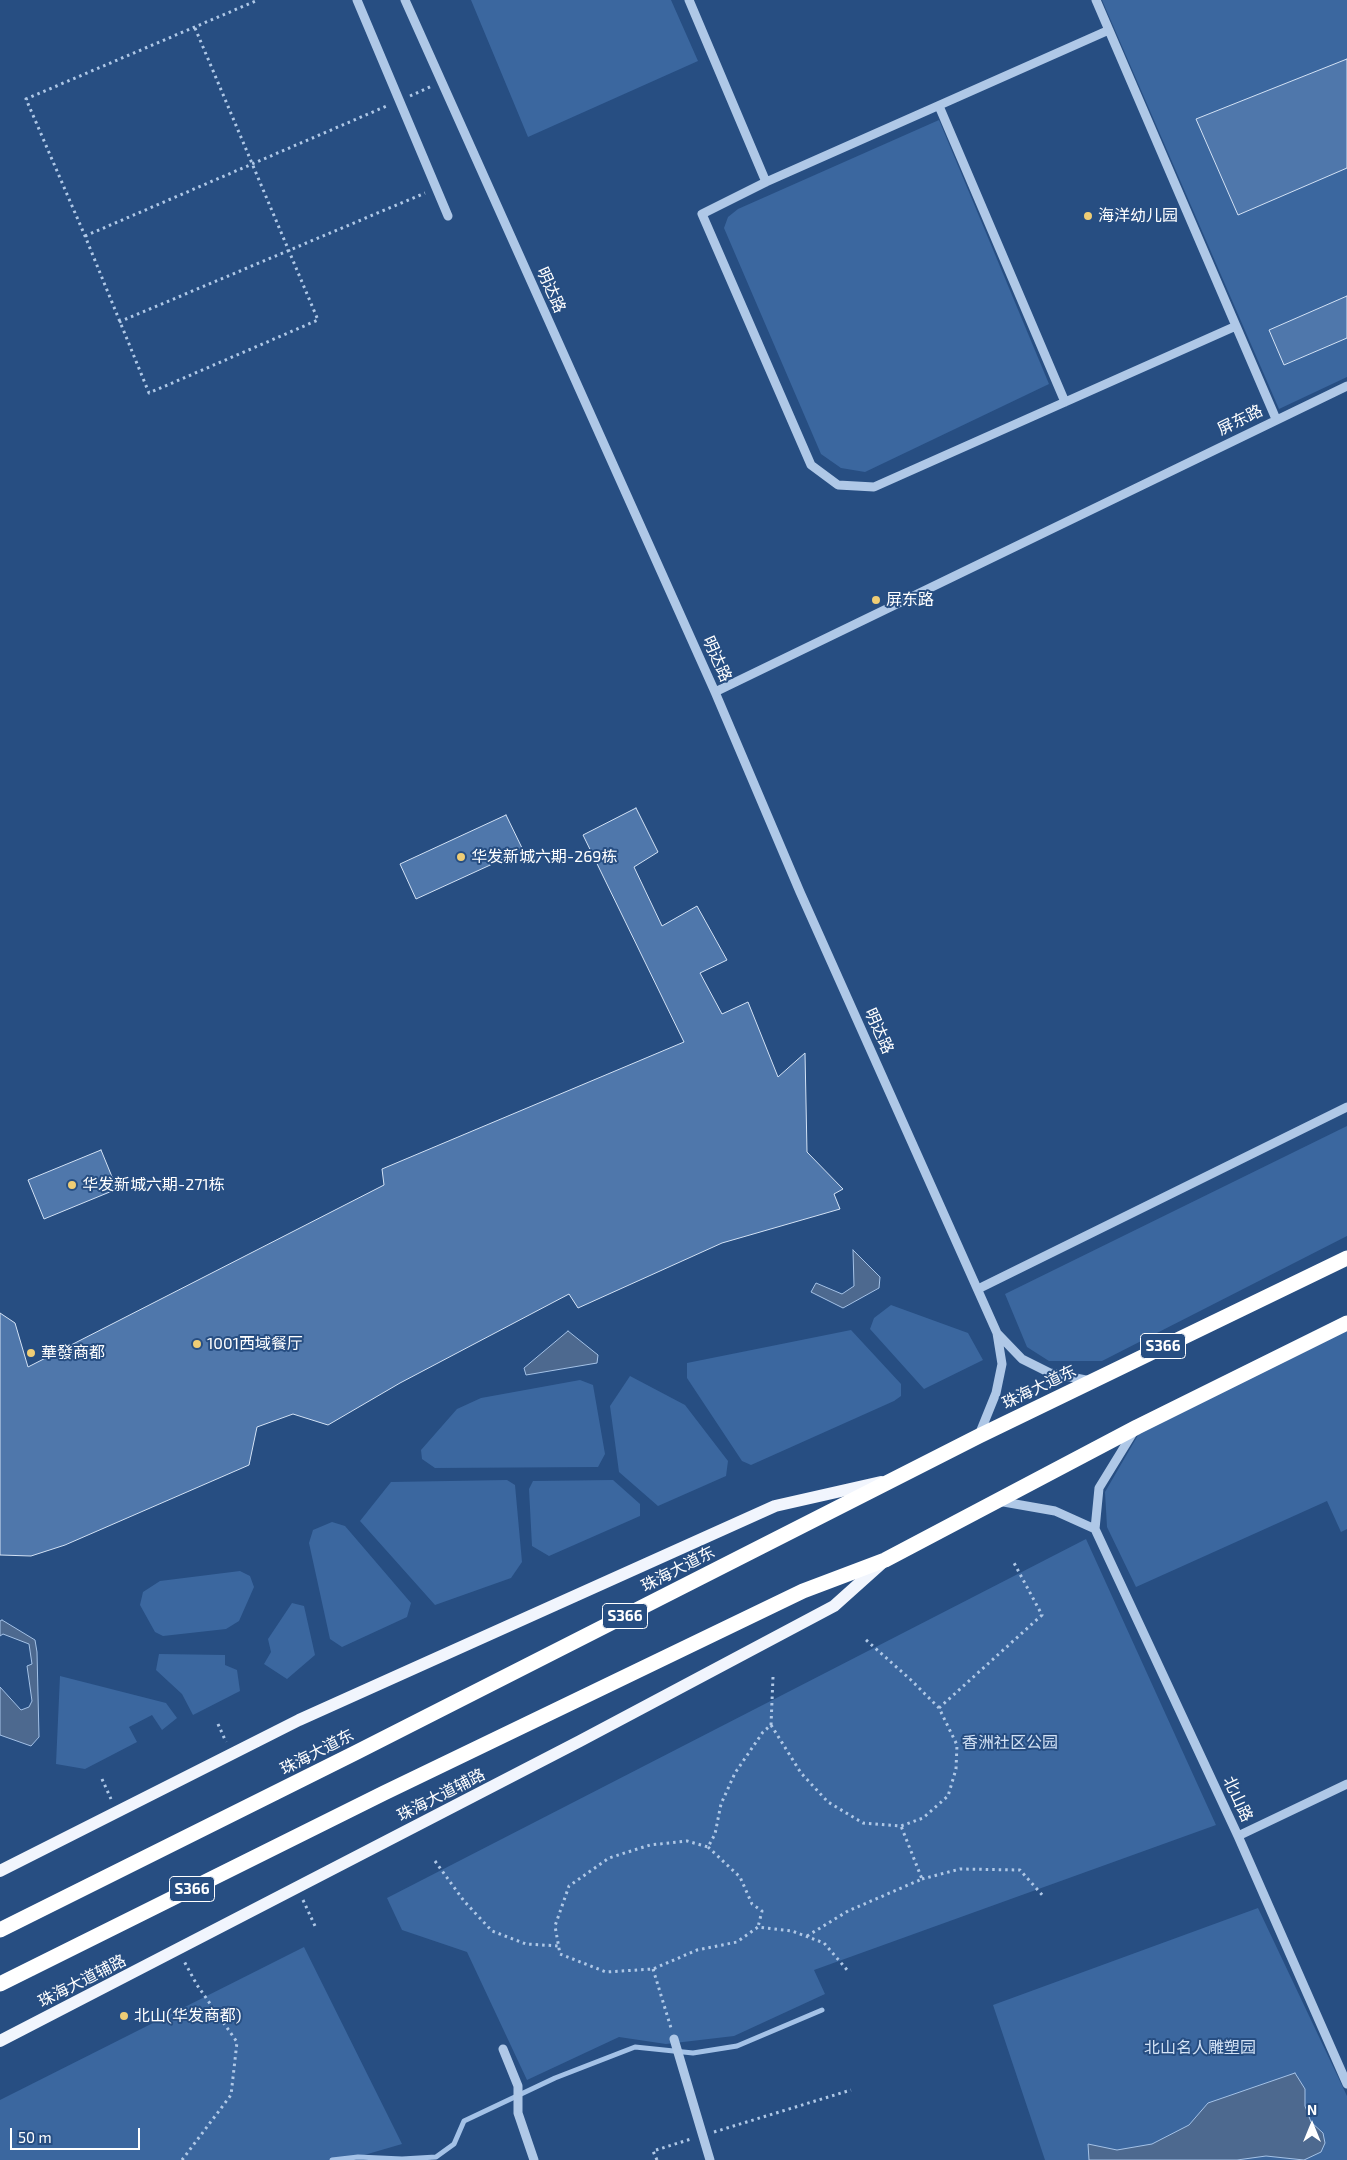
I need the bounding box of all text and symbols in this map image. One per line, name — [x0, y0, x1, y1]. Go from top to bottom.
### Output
place label: 海洋幼儿园 — [1098, 206, 1178, 226]
marker: 海洋幼儿园 — [1082, 210, 1094, 222]
street label: 明达路 — [532, 264, 570, 316]
street label: 屏东路 — [1214, 401, 1266, 439]
place label: 屏东路 — [886, 590, 934, 610]
marker: 屏东路 — [870, 594, 882, 606]
street label: 明达路 — [698, 633, 736, 685]
place label: 华发新城六期-269栋 — [471, 847, 617, 867]
marker: 华发新城六期-269栋 — [455, 851, 467, 863]
street label: 明达路 — [860, 1005, 898, 1057]
place label: 华发新城六期-271栋 — [82, 1175, 225, 1195]
marker: 华发新城六期-271栋 — [66, 1179, 78, 1191]
place label: 1001西域餐厅 — [207, 1334, 303, 1354]
road number: S366 — [1140, 1334, 1186, 1358]
marker: 1001西域餐厅 — [191, 1338, 203, 1350]
place label: 華發商都 — [41, 1343, 105, 1363]
marker: 華發商都 — [25, 1347, 37, 1359]
street label: 珠海大道东 — [999, 1361, 1079, 1413]
street label: 珠海大道东 — [638, 1542, 718, 1596]
road number: S366 — [602, 1604, 648, 1628]
street label: 珠海大道东 — [277, 1725, 357, 1779]
park label: 香洲社区公园 — [962, 1733, 1058, 1753]
street label: 珠海大道辅路 — [394, 1765, 488, 1825]
street label: 北山路 — [1219, 1773, 1257, 1825]
road number: S366 — [170, 1876, 214, 1902]
street label: 珠海大道辅路 — [35, 1951, 129, 2011]
place label: 北山(华发商都) — [134, 2006, 241, 2026]
marker: 北山(华发商都) — [118, 2010, 130, 2022]
park label: 北山名人雕塑园 — [1144, 2038, 1256, 2058]
north arrow — [1287, 2100, 1337, 2150]
text: N — [1307, 2101, 1317, 2118]
scale bar — [12, 2118, 142, 2150]
text: 50 m — [18, 2128, 52, 2146]

